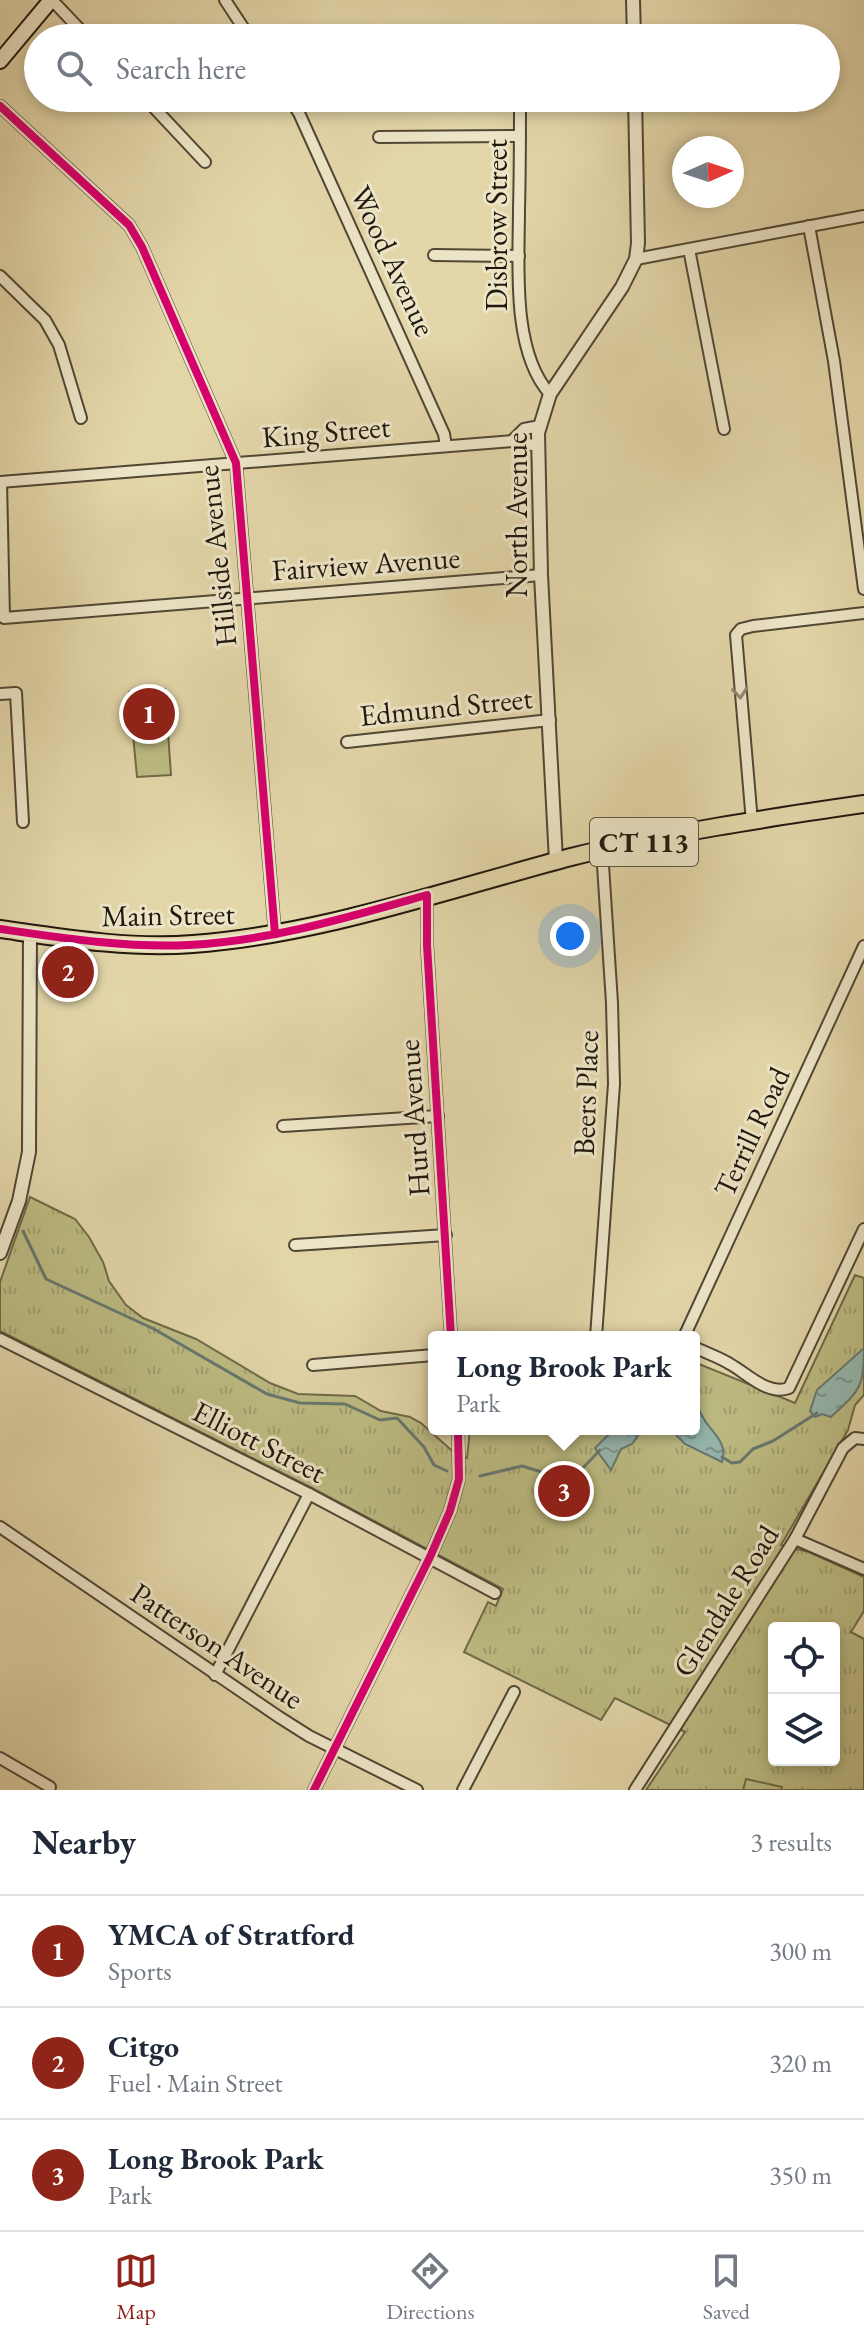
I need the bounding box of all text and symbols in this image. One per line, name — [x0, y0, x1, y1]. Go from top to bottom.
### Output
search box — [24, 24, 840, 112]
icon: search — [52, 46, 96, 90]
text: Search here — [116, 49, 246, 88]
north arrow — [672, 136, 744, 208]
street label: Disbrow Street — [477, 138, 516, 311]
street label: Wood Avenue — [342, 179, 445, 342]
street label: King Street — [260, 406, 392, 457]
street label: North Avenue — [497, 432, 536, 598]
street label: Hillside Avenue — [188, 463, 245, 649]
street label: Fairview Avenue — [271, 537, 461, 590]
street label: Edmund Street — [358, 678, 535, 735]
pin: 1 — [123, 684, 175, 744]
one-way arrow — [731, 687, 748, 700]
road number: CT 113 — [590, 818, 698, 866]
street label: Main Street — [101, 894, 236, 935]
your location — [550, 916, 590, 956]
pin: 2 — [42, 942, 94, 1002]
street label: Beers Place — [564, 1030, 607, 1156]
street label: Hurd Avenue — [389, 1038, 438, 1198]
street label: Terrill Road — [704, 1060, 799, 1203]
popup — [428, 1331, 700, 1435]
text: Long Brook Park — [456, 1347, 672, 1386]
text: Park — [456, 1386, 500, 1420]
street label: Elliott Street — [186, 1391, 333, 1492]
pin: 3 — [538, 1461, 590, 1521]
street label: Glendale Road — [664, 1517, 788, 1684]
street label: Patterson Avenue — [123, 1573, 311, 1718]
map controls — [768, 1622, 840, 1766]
button: locate — [768, 1622, 840, 1694]
button: layers — [768, 1694, 840, 1766]
text: Nearby — [32, 1820, 136, 1864]
text: 3 results — [751, 1825, 832, 1859]
text: YMCA of Stratford — [108, 1915, 355, 1954]
text: 1 — [51, 1934, 65, 1968]
text: 300 m — [769, 1934, 832, 1968]
text: Sports — [108, 1954, 172, 1988]
text: Citgo — [108, 2027, 179, 2066]
text: 2 — [51, 2046, 65, 2080]
text: 320 m — [769, 2046, 832, 2080]
text: Fuel · Main Street — [108, 2066, 283, 2100]
text: Long Brook Park — [108, 2139, 324, 2178]
text: 3 — [51, 2158, 65, 2192]
text: 350 m — [769, 2158, 832, 2192]
text: Park — [108, 2178, 152, 2212]
tab: Map — [114, 2249, 158, 2326]
tab: Directions — [386, 2249, 475, 2326]
tab: Saved — [703, 2249, 750, 2326]

